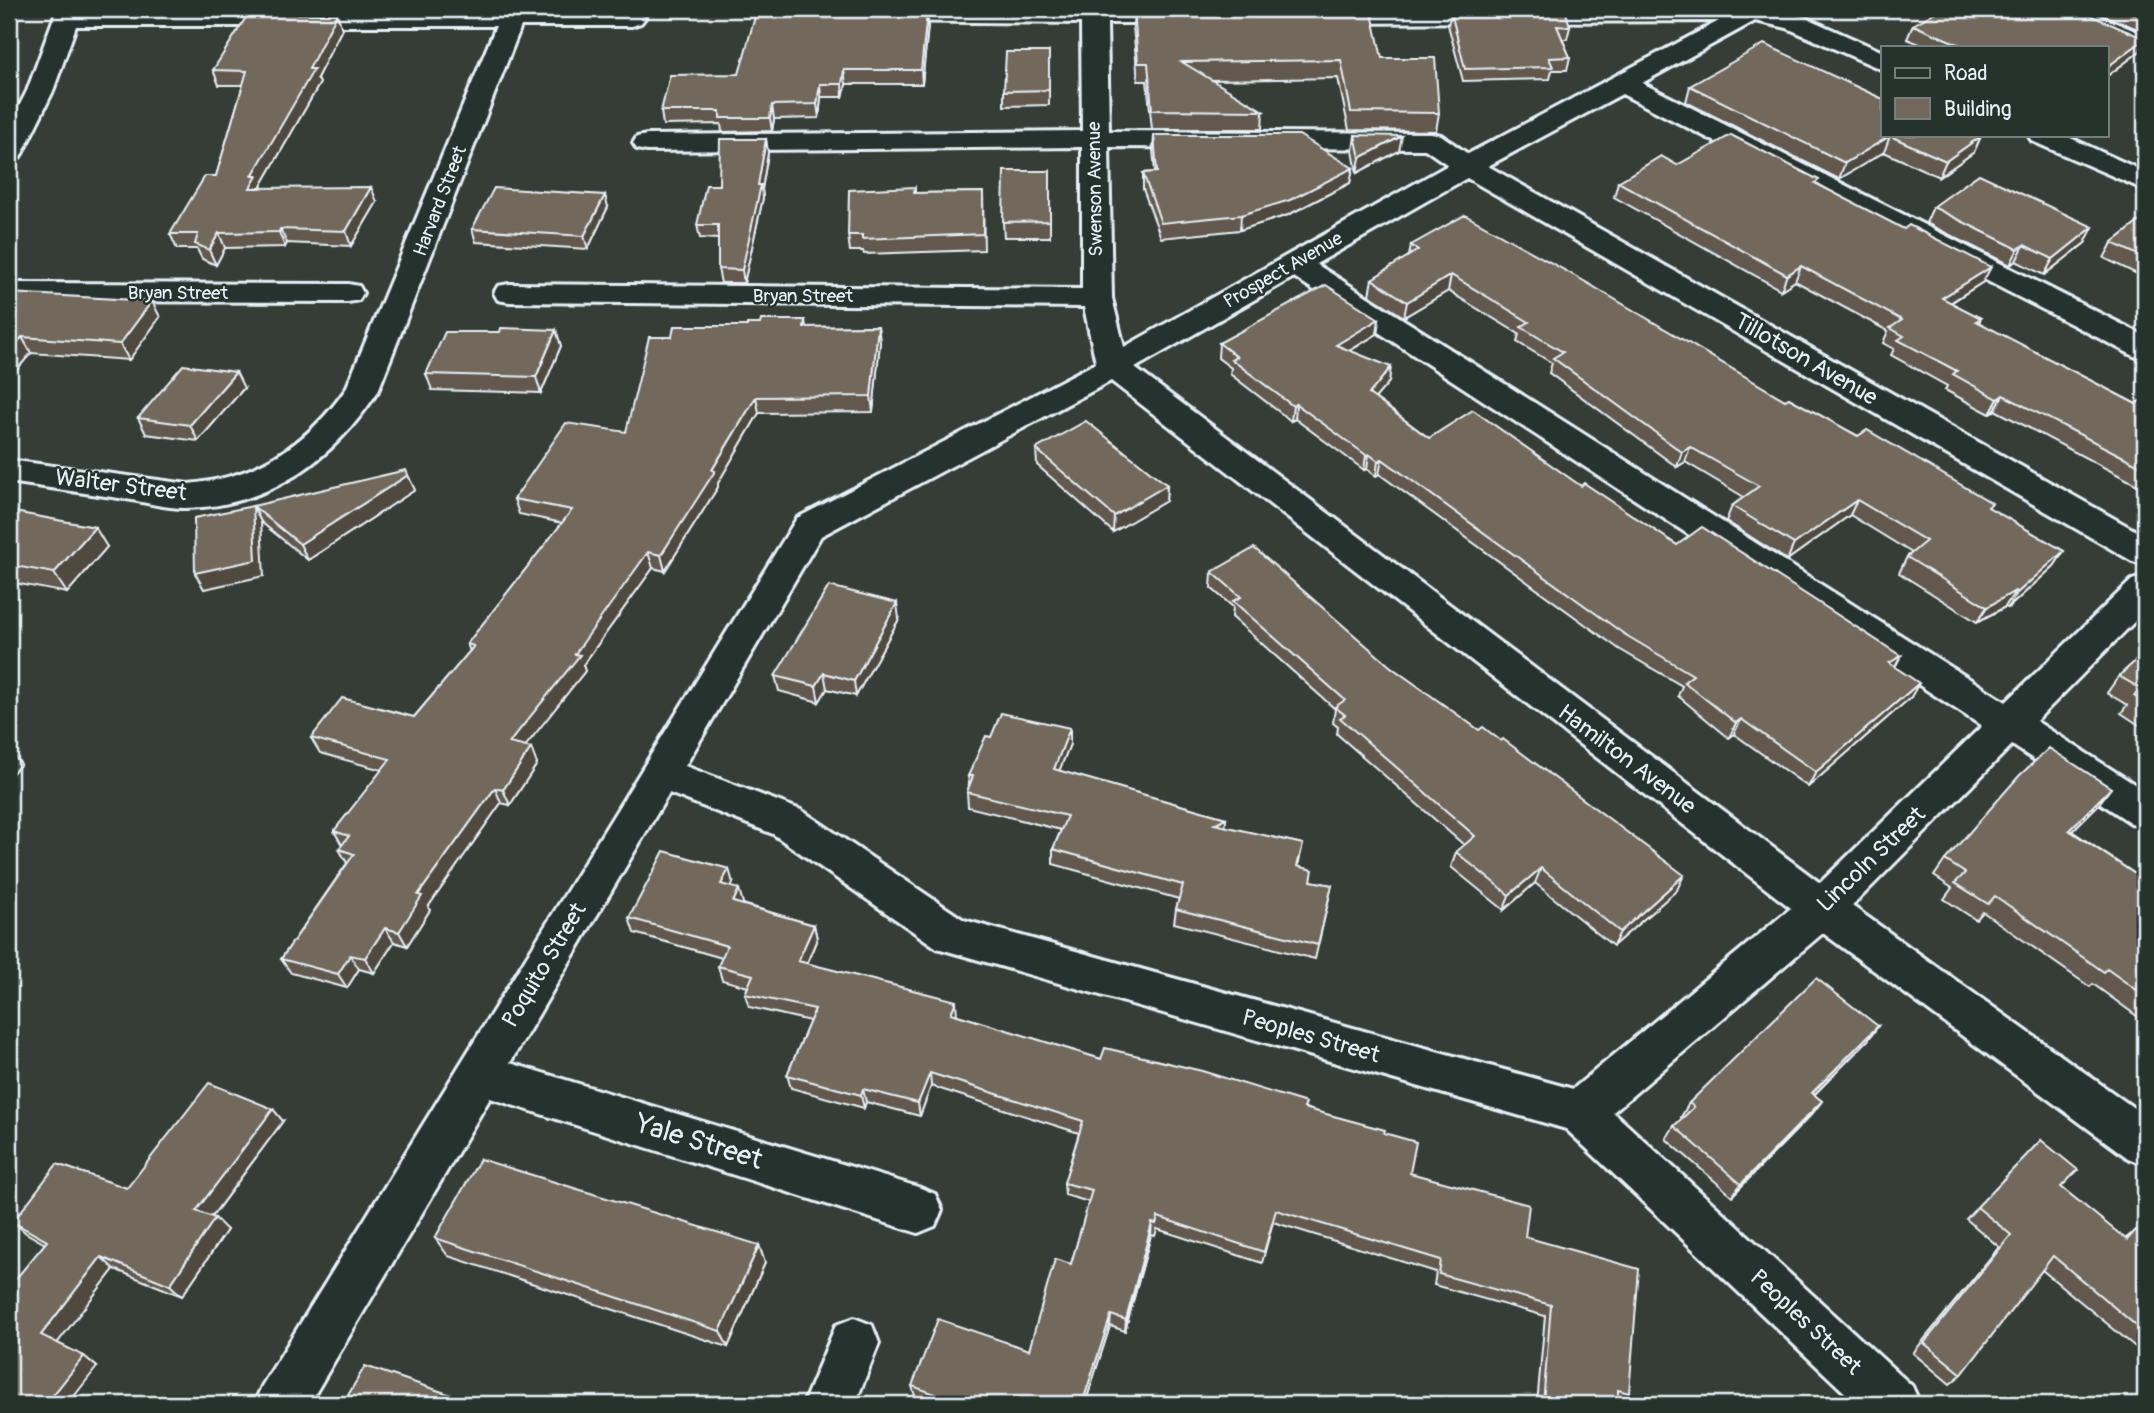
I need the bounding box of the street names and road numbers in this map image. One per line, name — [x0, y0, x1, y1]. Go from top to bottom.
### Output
street label: Swenson Avenue — [1082, 121, 1108, 257]
street label: Harvard Street — [408, 142, 472, 260]
street label: Prospect Avenue — [1219, 226, 1347, 314]
street label: Bryan Street — [128, 281, 228, 305]
street label: Bryan Street — [753, 284, 853, 308]
street label: Tillotson Avenue — [1729, 306, 1883, 412]
street label: Walter Street — [54, 463, 189, 508]
street label: Hamilton Avenue — [1552, 698, 1702, 821]
street label: Lincoln Street — [1811, 800, 1932, 918]
street label: Poquito Street — [495, 897, 593, 1033]
street label: Peoples Street — [1239, 1003, 1384, 1070]
street label: Yale Street — [630, 1106, 767, 1178]
street label: Peoples Street — [1744, 1263, 1868, 1382]

